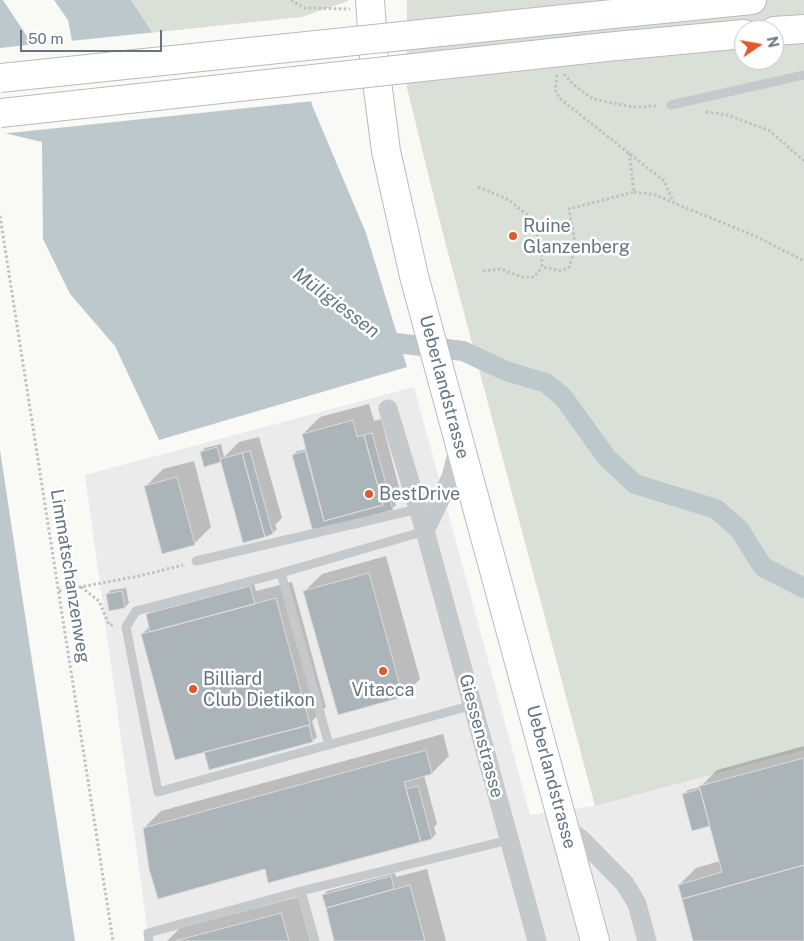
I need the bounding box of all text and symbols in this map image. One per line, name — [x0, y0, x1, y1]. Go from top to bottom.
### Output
scale bar — [22, 20, 165, 52]
north arrow — [734, 20, 784, 70]
text: 50 m — [28, 30, 63, 47]
text: N — [764, 35, 782, 49]
place label: Ruine Glanzenberg — [523, 215, 630, 258]
marker: Ruine Glanzenberg — [507, 230, 519, 242]
water label: Müligiessen — [288, 263, 384, 343]
street label: Ueberlandstrasse — [414, 313, 474, 461]
place label: BestDrive — [379, 483, 460, 505]
street label: Limmatschanzenweg — [46, 487, 94, 665]
marker: BestDrive — [363, 488, 375, 500]
marker: Vitacca — [377, 665, 389, 677]
place label: Billiard Club Dietikon — [203, 668, 315, 711]
street label: Giessenstrasse — [454, 672, 508, 800]
place label: Vitacca — [352, 679, 414, 701]
marker: Billiard Club Dietikon — [187, 683, 199, 695]
street label: Ueberlandstrasse — [521, 703, 581, 851]

